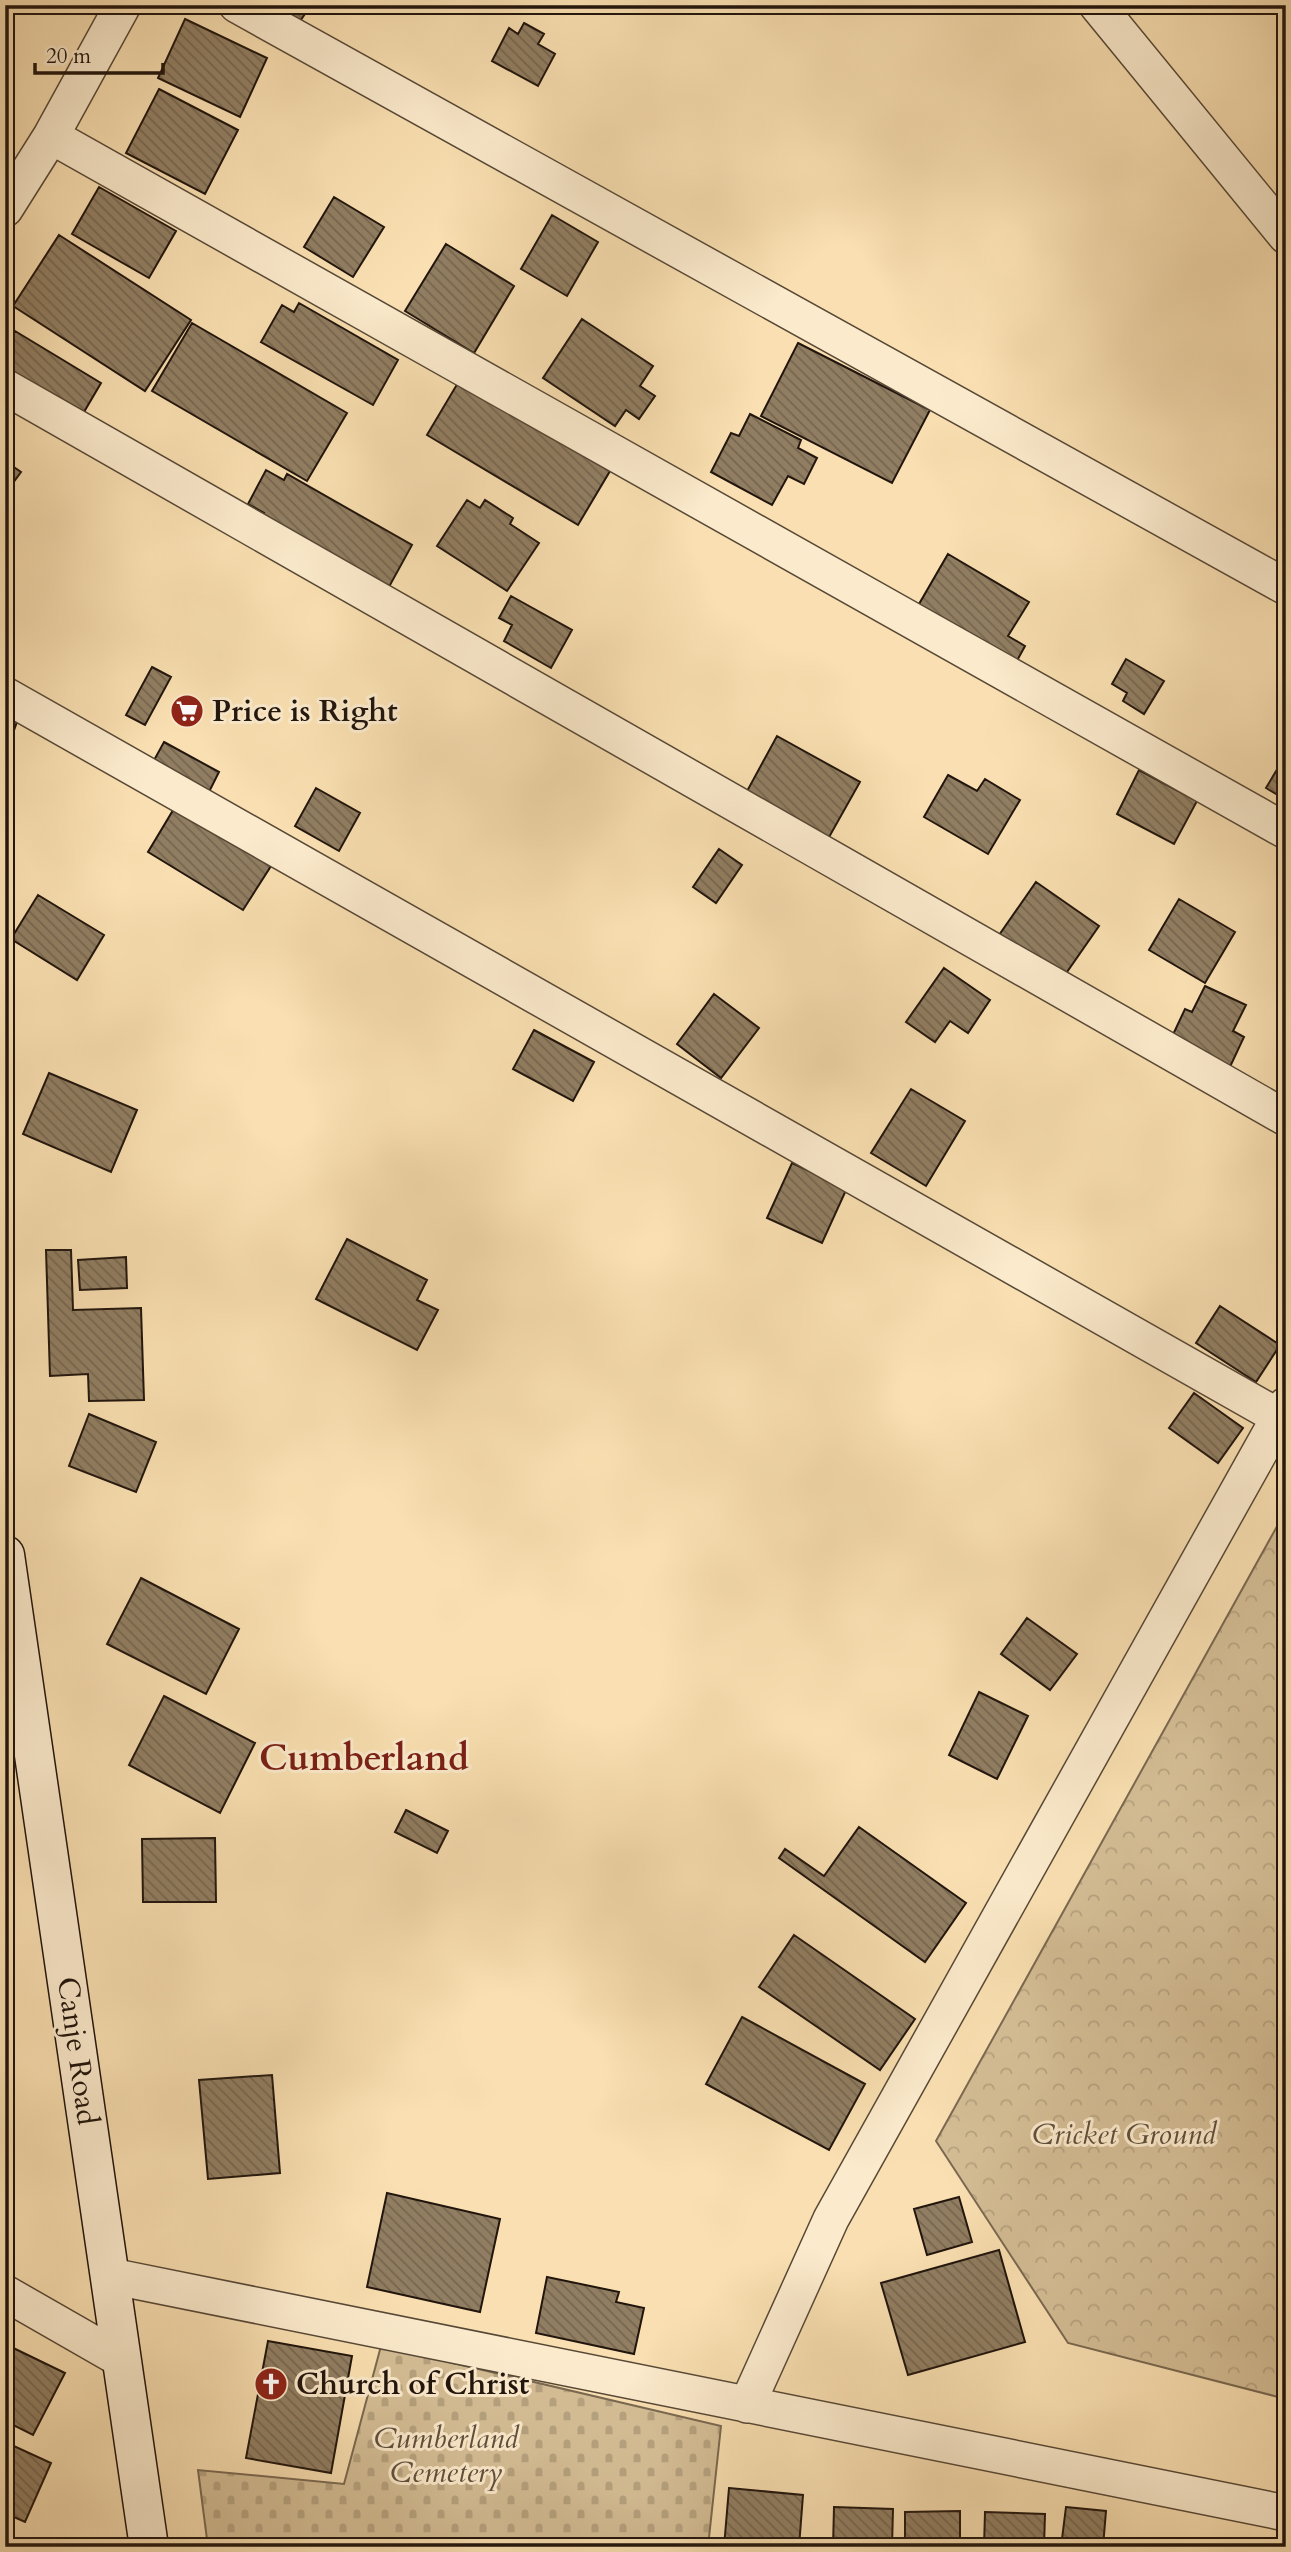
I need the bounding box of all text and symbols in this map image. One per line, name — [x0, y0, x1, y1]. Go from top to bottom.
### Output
scale bar — [35, 32, 163, 76]
text: 20 m — [46, 42, 91, 71]
place label: Price is Right — [212, 691, 398, 732]
supermarket icon: Price is Right — [168, 692, 206, 730]
district label: Cumberland — [259, 1733, 469, 1783]
street label: Canje Road — [47, 1974, 108, 2128]
park label: Cricket Ground — [1032, 2114, 1218, 2155]
place label: Church of Christ — [296, 2364, 530, 2405]
church icon: Church of Christ — [252, 2365, 290, 2403]
park label: Cumberland Cemetery — [374, 2418, 520, 2493]

